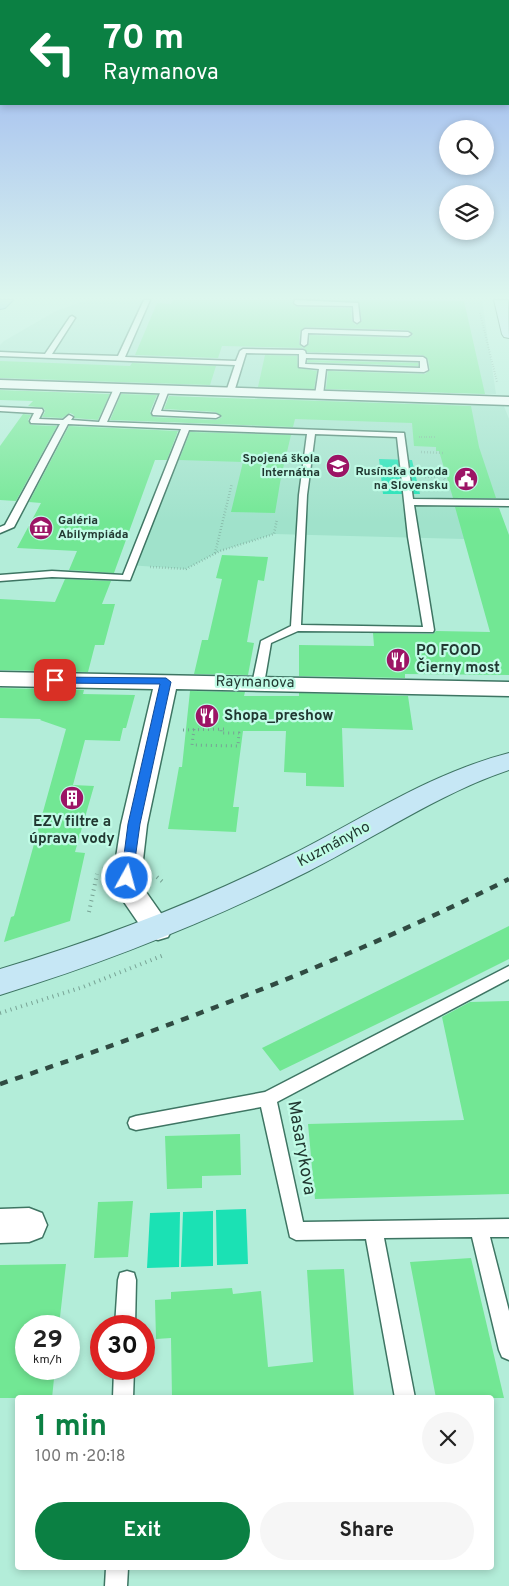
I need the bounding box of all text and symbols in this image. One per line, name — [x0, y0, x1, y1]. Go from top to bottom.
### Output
text: 70 m — [103, 17, 184, 61]
icon: left — [20, 20, 85, 85]
text: Raymanova — [103, 60, 219, 87]
map controls — [439, 120, 494, 240]
button: search — [439, 120, 494, 175]
button: layers — [439, 185, 494, 240]
place label: Spojená škola Internátna — [243, 451, 320, 481]
school or university icon: Spojená škola Internátna — [325, 453, 351, 479]
place label: Rusínska obroda na Slovensku — [356, 464, 448, 494]
public building icon: Rusínska obroda na Slovensku — [453, 466, 479, 492]
place label: Galéria Abilympiáda — [58, 513, 128, 543]
museum icon: Galéria Abilympiáda — [28, 515, 54, 541]
place label: PO FOOD Čierny most — [416, 642, 500, 678]
restaurant icon: PO FOOD Čierny most — [385, 647, 411, 673]
pin — [34, 659, 76, 701]
icon: arrive — [41, 666, 69, 694]
street label: Raymanova — [215, 673, 295, 693]
restaurant icon: Shopa_preshow — [194, 703, 220, 729]
place label: Shopa_preshow — [224, 707, 334, 726]
building icon: EZV filtre a úprava vody — [59, 785, 85, 811]
place label: EZV filtre a úprava vody — [29, 813, 115, 849]
street label: Kuzmányho — [294, 818, 374, 872]
position arrow — [100, 851, 152, 903]
street label: Masarykova — [281, 1099, 321, 1197]
speed limit sign: 30 — [90, 1315, 155, 1380]
text: 29 — [32, 1325, 63, 1357]
text: km/h — [33, 1352, 62, 1368]
text: 1 min — [35, 1409, 107, 1446]
button: close — [422, 1412, 474, 1464]
text: 100 m · 20:18 — [35, 1447, 126, 1467]
button: Exit — [35, 1502, 250, 1560]
button: Share — [260, 1502, 474, 1560]

